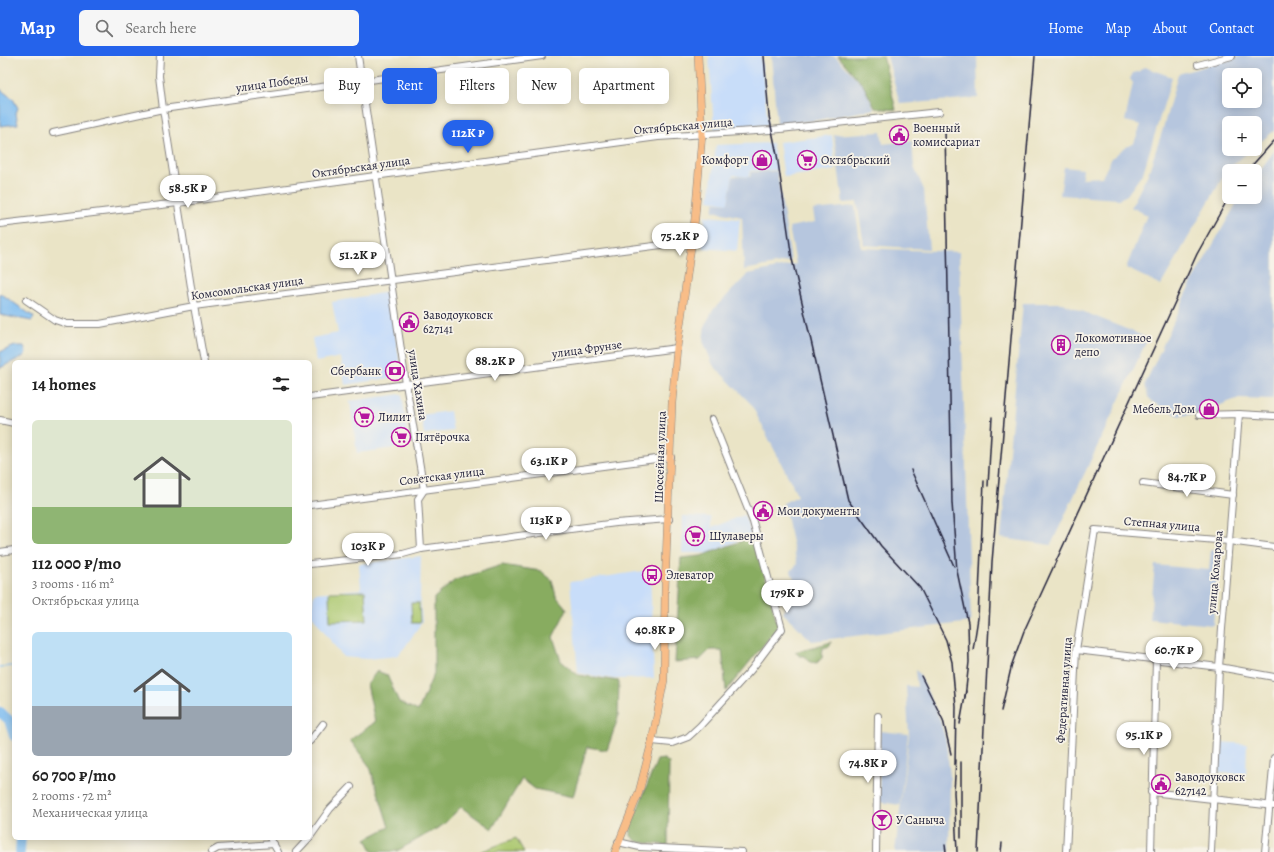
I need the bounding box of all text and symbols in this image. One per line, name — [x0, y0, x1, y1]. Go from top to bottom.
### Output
search box — [79, 10, 359, 46]
text: Map — [20, 15, 55, 41]
icon: search — [93, 17, 115, 39]
text: Search here — [125, 18, 197, 38]
text: Home — [1048, 19, 1083, 38]
text: Map — [1105, 19, 1131, 38]
text: About — [1153, 19, 1187, 38]
text: Contact — [1209, 19, 1254, 38]
chip: Buy — [324, 68, 374, 104]
chip: Rent — [382, 68, 437, 104]
chip: Filters — [445, 68, 509, 104]
chip: New — [517, 68, 571, 104]
chip: Apartment — [579, 68, 669, 104]
map controls — [1222, 68, 1262, 204]
button: locate — [1222, 68, 1262, 108]
street label: улица Победы — [234, 70, 309, 96]
street label: Октябрьская улица — [633, 114, 733, 138]
button: + — [1222, 116, 1262, 156]
pin: 112K ₽ — [435, 120, 501, 154]
place label: Военный комиссариат — [913, 120, 981, 150]
text: 112K ₽ — [452, 124, 485, 141]
public building icon: Военный комиссариат — [888, 124, 910, 146]
shop icon: Комфорт — [751, 149, 773, 171]
supermarket icon: Октябрьский — [796, 149, 818, 171]
street label: Октябрьская улица — [311, 152, 412, 182]
place label: Комфорт — [702, 152, 749, 168]
place label: Октябрьский — [821, 152, 890, 168]
button: − — [1222, 164, 1262, 204]
pin: 58.5K ₽ — [151, 175, 225, 209]
text: 58.5K ₽ — [169, 179, 207, 196]
pin: 75.2K ₽ — [643, 223, 717, 257]
text: 75.2K ₽ — [661, 227, 699, 244]
pin: 51.2K ₽ — [321, 242, 395, 276]
text: 51.2K ₽ — [339, 246, 377, 263]
street label: Комсомольская улица — [190, 272, 305, 304]
place label: Заводоуковск 627141 — [423, 307, 493, 337]
public building icon: Заводоуковск 627141 — [398, 311, 420, 333]
place label: Локомотивное депо — [1074, 330, 1151, 360]
building icon: Локомотивное депо — [1050, 334, 1072, 356]
street label: улица Фрунзе — [550, 336, 623, 362]
street label: улица Хахина — [404, 347, 432, 422]
pin: 88.2K ₽ — [458, 348, 532, 382]
text: 88.2K ₽ — [475, 352, 515, 369]
bank icon: Сбербанк — [384, 360, 406, 382]
place label: Сбербанк — [331, 363, 381, 379]
text: 14 homes — [32, 373, 96, 396]
icon: filters — [270, 373, 292, 395]
shop icon: Мебель Дом — [1198, 398, 1220, 420]
place label: Мебель Дом — [1132, 401, 1195, 417]
supermarket icon: Лилит — [353, 406, 375, 428]
place label: Лилит — [378, 409, 412, 425]
street label: Шоссейная улица — [650, 410, 670, 503]
supermarket icon: Пятёрочка — [390, 426, 412, 448]
place label: Пятёрочка — [415, 429, 470, 445]
icon: home — [126, 446, 198, 518]
pin: 63.1K ₽ — [512, 448, 586, 482]
text: 63.1K ₽ — [530, 452, 568, 469]
street label: Советская улица — [399, 463, 486, 489]
pin: 84.7K ₽ — [1150, 464, 1224, 498]
text: 84.7K ₽ — [1168, 468, 1206, 485]
public building icon: Мои документы — [752, 500, 774, 522]
place label: Мои документы — [777, 503, 860, 519]
pin: 113K ₽ — [513, 507, 579, 541]
text: 113K ₽ — [530, 511, 562, 528]
street label: Степная улица — [1123, 513, 1201, 535]
supermarket icon: Шулаверы — [684, 525, 706, 547]
place label: Шулаверы — [709, 528, 764, 544]
street label: улица Комарова — [1203, 529, 1227, 615]
pin: 103K ₽ — [335, 533, 401, 567]
text: 103K ₽ — [351, 537, 385, 554]
text: 112 000 ₽/mo — [32, 552, 121, 575]
bus stop icon: Элеватор — [641, 564, 663, 586]
place label: Элеватор — [666, 567, 714, 583]
text: 3 rooms · 116 m² — [32, 575, 114, 592]
pin: 179K ₽ — [754, 580, 820, 614]
text: 179K ₽ — [770, 584, 804, 601]
text: Октябрьская улица — [32, 592, 139, 609]
pin: 40.8K ₽ — [618, 617, 692, 651]
text: 40.8K ₽ — [635, 621, 675, 638]
street label: Федеративная улица — [1052, 636, 1076, 744]
pin: 60.7K ₽ — [1137, 637, 1211, 671]
text: 60.7K ₽ — [1154, 641, 1194, 658]
icon: home — [126, 658, 198, 730]
pin: 95.1K ₽ — [1107, 722, 1181, 756]
text: 95.1K ₽ — [1125, 726, 1163, 743]
pin: 74.8K ₽ — [831, 750, 905, 784]
text: 74.8K ₽ — [849, 754, 887, 771]
text: 60 700 ₽/mo — [32, 764, 116, 787]
place label: Заводоуковск 627142 — [1175, 769, 1245, 799]
public building icon: Заводоуковск 627142 — [1150, 773, 1172, 795]
text: 2 rooms · 72 m² — [32, 787, 112, 804]
text: Механическая улица — [32, 804, 148, 821]
bar icon: У Саныча — [871, 809, 893, 831]
place label: У Саныча — [896, 812, 945, 828]

